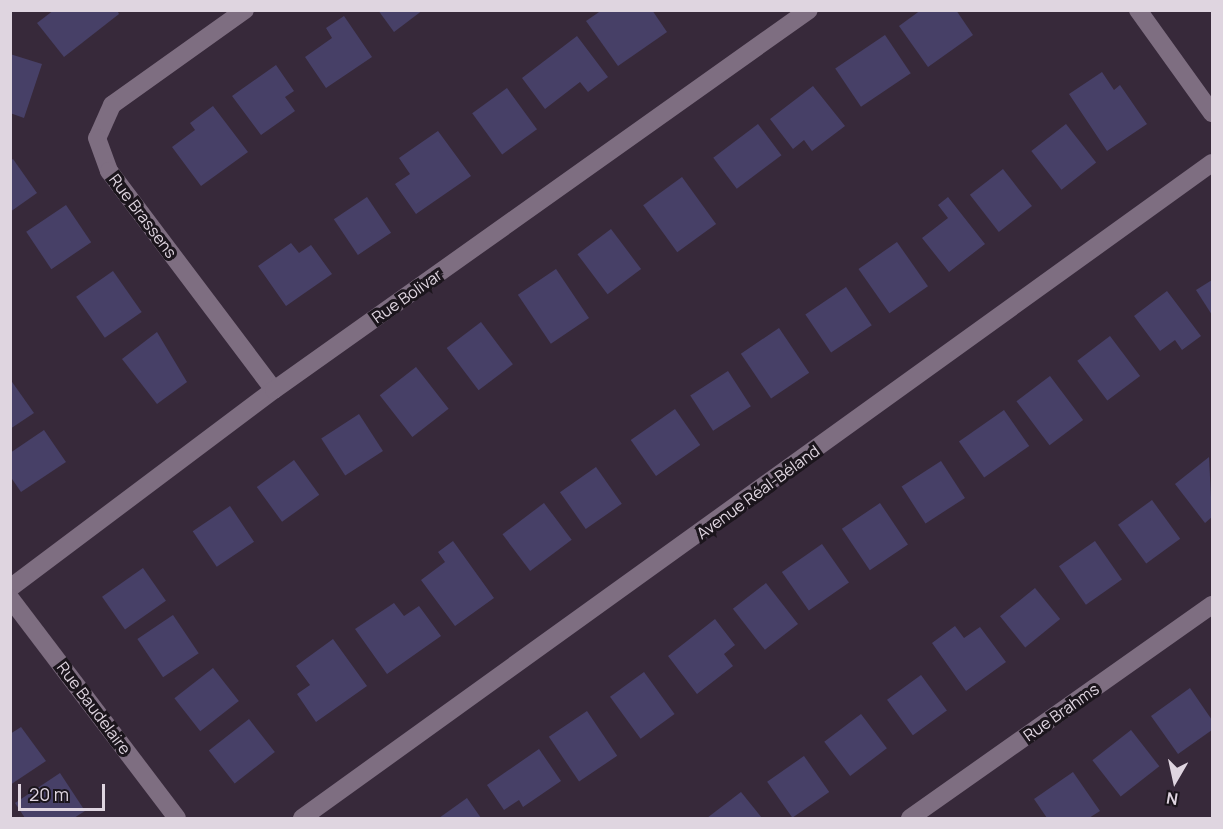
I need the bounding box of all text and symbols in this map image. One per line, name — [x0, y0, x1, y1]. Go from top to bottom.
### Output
street label: Rue Brassens — [105, 170, 181, 262]
street label: Rue Bolivar — [368, 265, 446, 327]
street label: Avenue Réal-Béland — [693, 441, 823, 543]
street label: Rue Baudelaire — [53, 658, 135, 758]
street label: Rue Brahms — [1020, 679, 1102, 745]
north arrow — [1145, 751, 1205, 811]
scale bar — [21, 772, 108, 810]
text: 20 m — [29, 782, 69, 806]
text: N — [1165, 787, 1180, 811]

